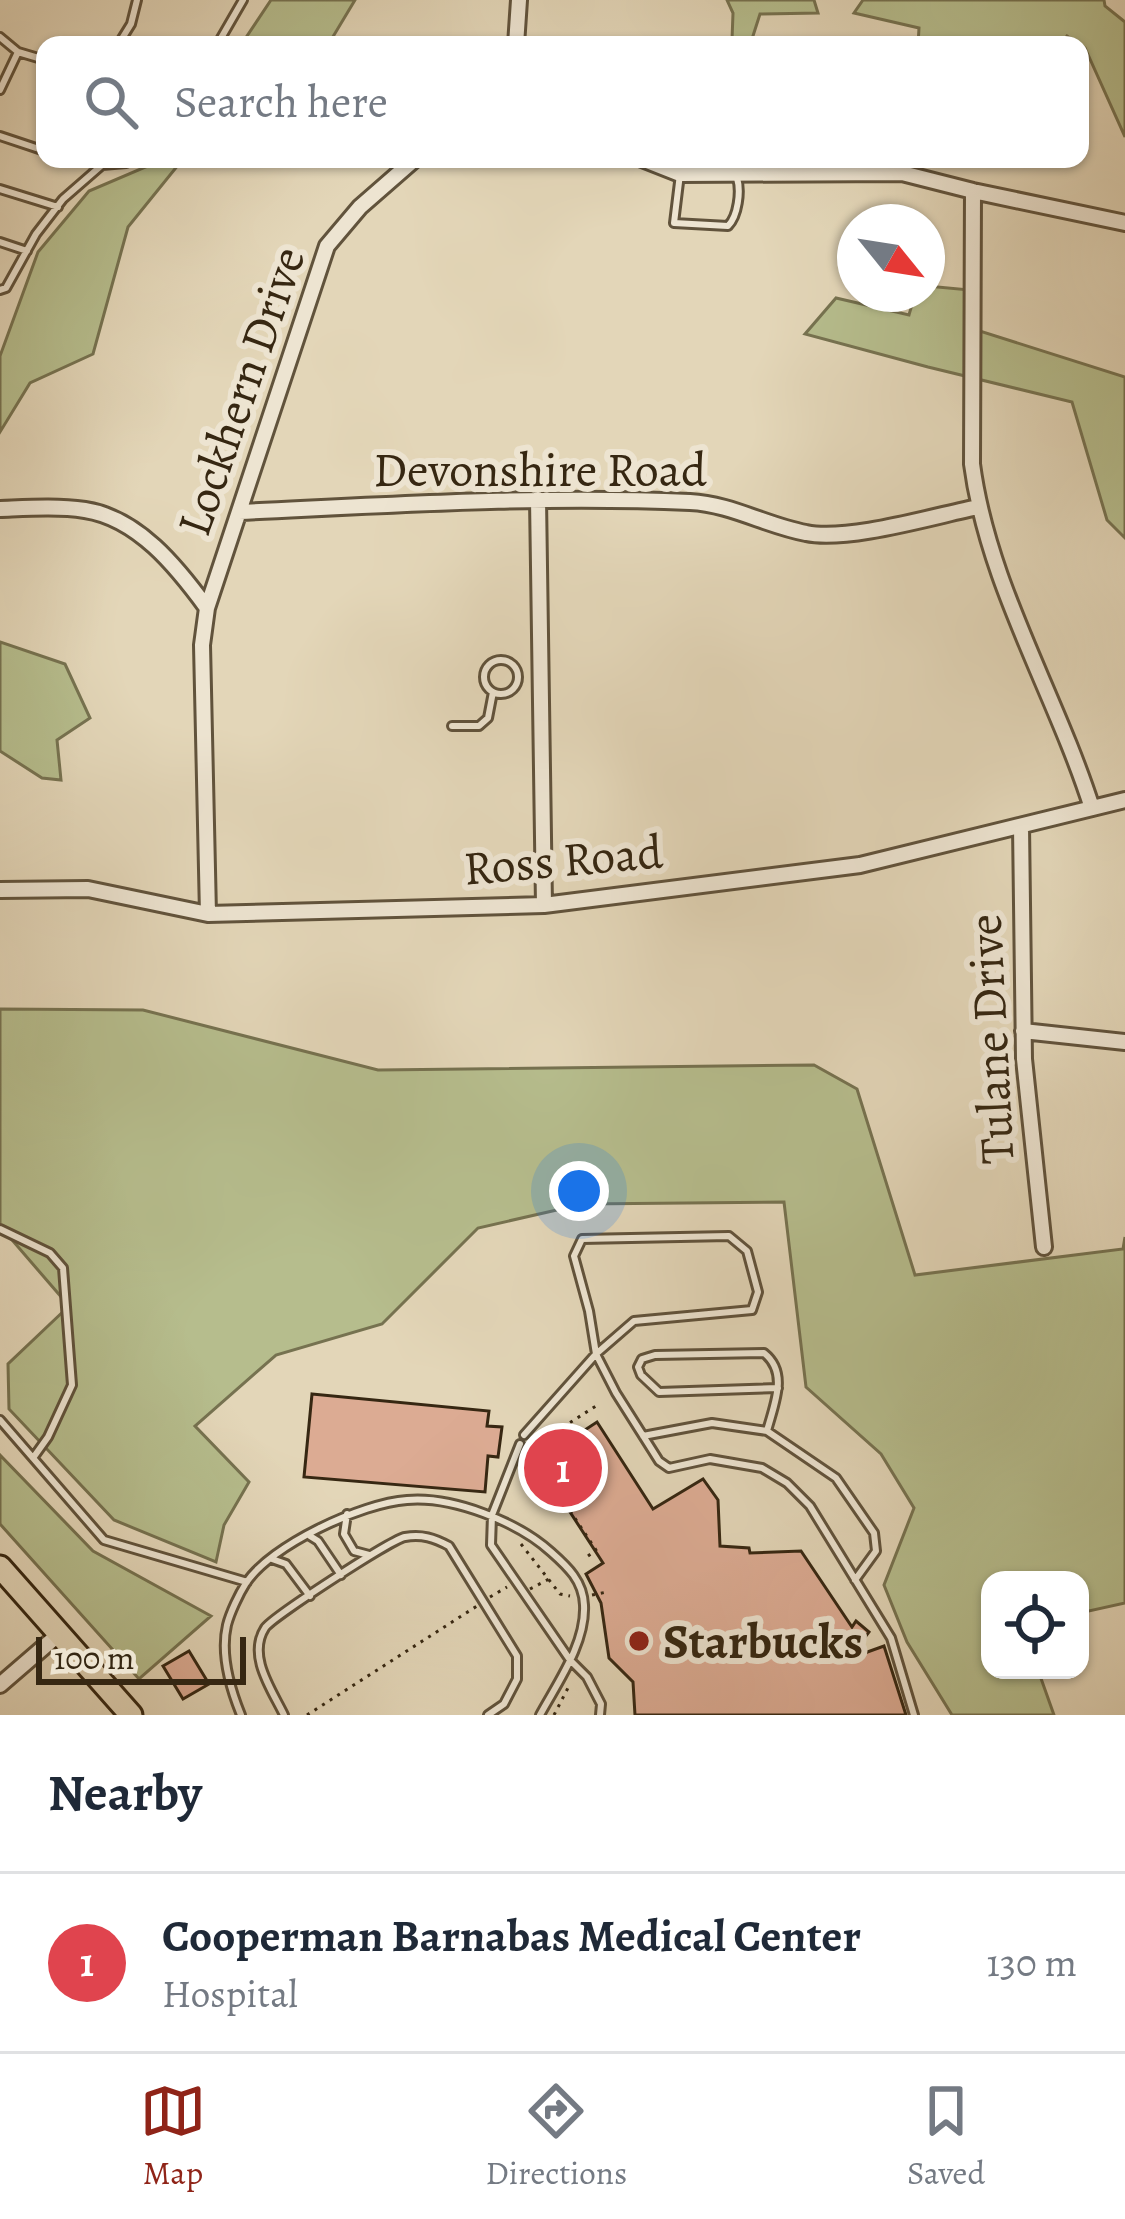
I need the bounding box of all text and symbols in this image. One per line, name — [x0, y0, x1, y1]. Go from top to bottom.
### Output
search box — [36, 36, 1089, 168]
icon: search — [78, 69, 144, 135]
text: Search here — [174, 71, 388, 133]
north arrow — [837, 204, 945, 312]
street label: Lockhern Drive — [161, 238, 321, 545]
street label: Devonshire Road — [373, 437, 707, 503]
street label: Ross Road — [461, 818, 666, 902]
street label: Tulane Drive — [952, 912, 1030, 1165]
your location — [549, 1161, 609, 1221]
pin: 1 — [524, 1423, 602, 1513]
map controls — [981, 1571, 1089, 1679]
button: locate — [981, 1571, 1089, 1679]
place label: Starbucks — [663, 1609, 863, 1675]
marker: Starbucks — [626, 1628, 652, 1654]
scale bar — [36, 1631, 246, 1684]
text: 100 m — [54, 1635, 134, 1680]
text: Nearby — [48, 1758, 202, 1828]
text: Cooperman Barnabas Medical Center — [162, 1905, 861, 1967]
text: 1 — [80, 1936, 94, 1989]
text: 130 m — [986, 1936, 1077, 1989]
text: Hospital — [162, 1967, 298, 2020]
tab: Map — [140, 2078, 206, 2195]
tab: Directions — [486, 2078, 627, 2195]
tab: Saved — [907, 2078, 985, 2195]

